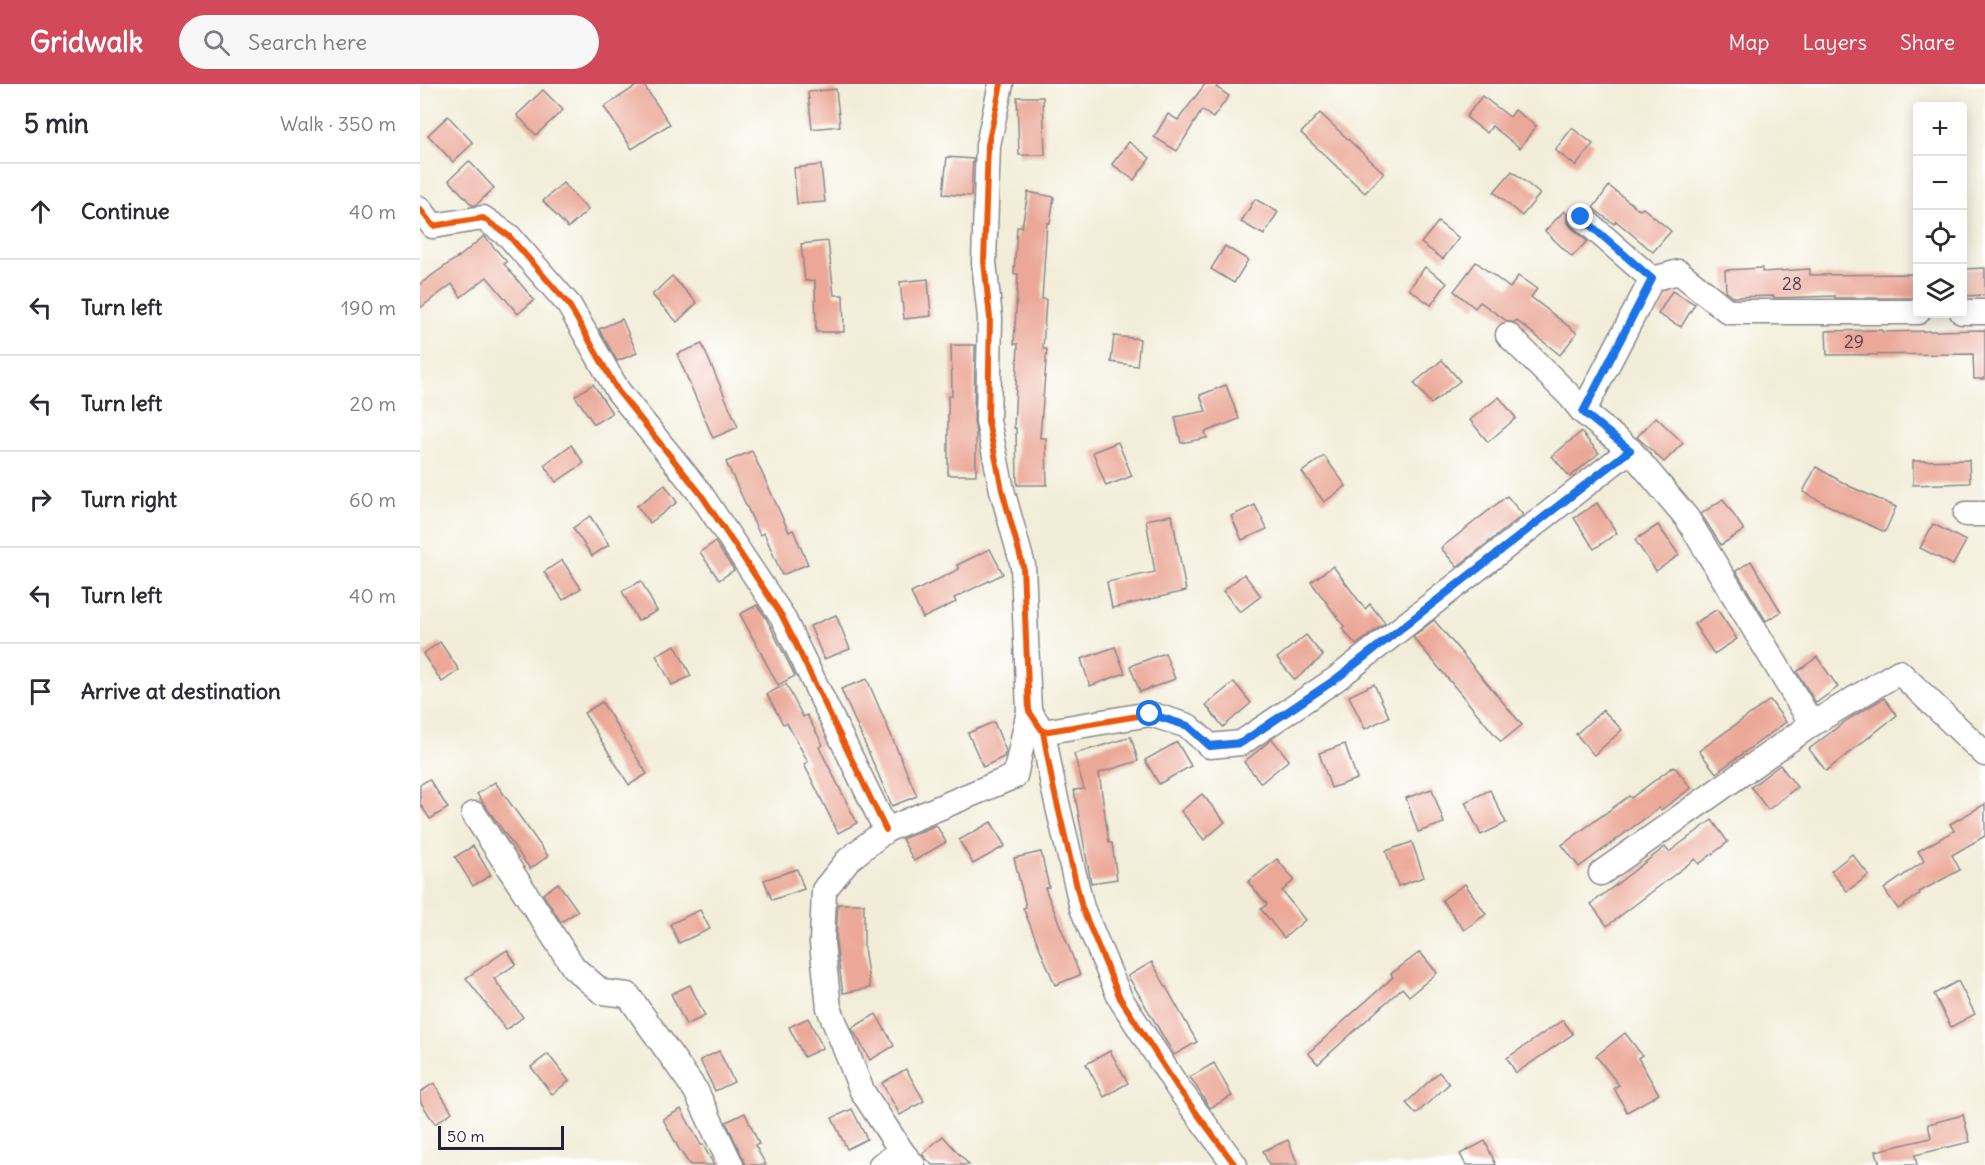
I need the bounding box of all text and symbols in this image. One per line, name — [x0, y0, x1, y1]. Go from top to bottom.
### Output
search box — [179, 15, 599, 69]
text: Gridwalk — [30, 24, 143, 60]
icon: search — [200, 26, 233, 59]
text: Search here — [248, 28, 367, 56]
text: Map — [1729, 29, 1769, 56]
text: Layers — [1802, 29, 1867, 56]
text: Share — [1900, 29, 1955, 56]
map controls — [1913, 102, 1967, 318]
button: + — [1913, 102, 1967, 156]
text: 5 min — [24, 107, 89, 140]
text: Walk · 350 m — [280, 111, 396, 136]
button: − — [1913, 156, 1967, 210]
icon: ahead — [24, 195, 57, 228]
text: Continue — [81, 197, 170, 225]
text: 40 m — [349, 199, 396, 224]
route end — [1567, 203, 1593, 229]
button: locate — [1913, 210, 1967, 264]
button: layers — [1913, 264, 1967, 318]
house number: 28 — [1782, 272, 1802, 295]
icon: left — [24, 291, 57, 324]
text: Turn left — [81, 293, 162, 321]
text: 190 m — [341, 295, 396, 320]
house number: 29 — [1844, 330, 1864, 353]
icon: left — [24, 387, 57, 420]
text: Turn left — [81, 389, 162, 417]
text: 20 m — [350, 391, 396, 416]
icon: right — [24, 483, 57, 516]
text: Turn right — [81, 485, 177, 513]
text: 60 m — [349, 487, 396, 512]
icon: left — [24, 579, 57, 612]
text: Turn left — [81, 581, 162, 609]
text: 40 m — [349, 583, 396, 608]
icon: arrive — [24, 675, 57, 708]
text: Arrive at destination — [81, 677, 281, 705]
route start — [1136, 700, 1162, 726]
scale bar — [438, 1123, 564, 1150]
text: 50 m — [447, 1126, 485, 1146]

